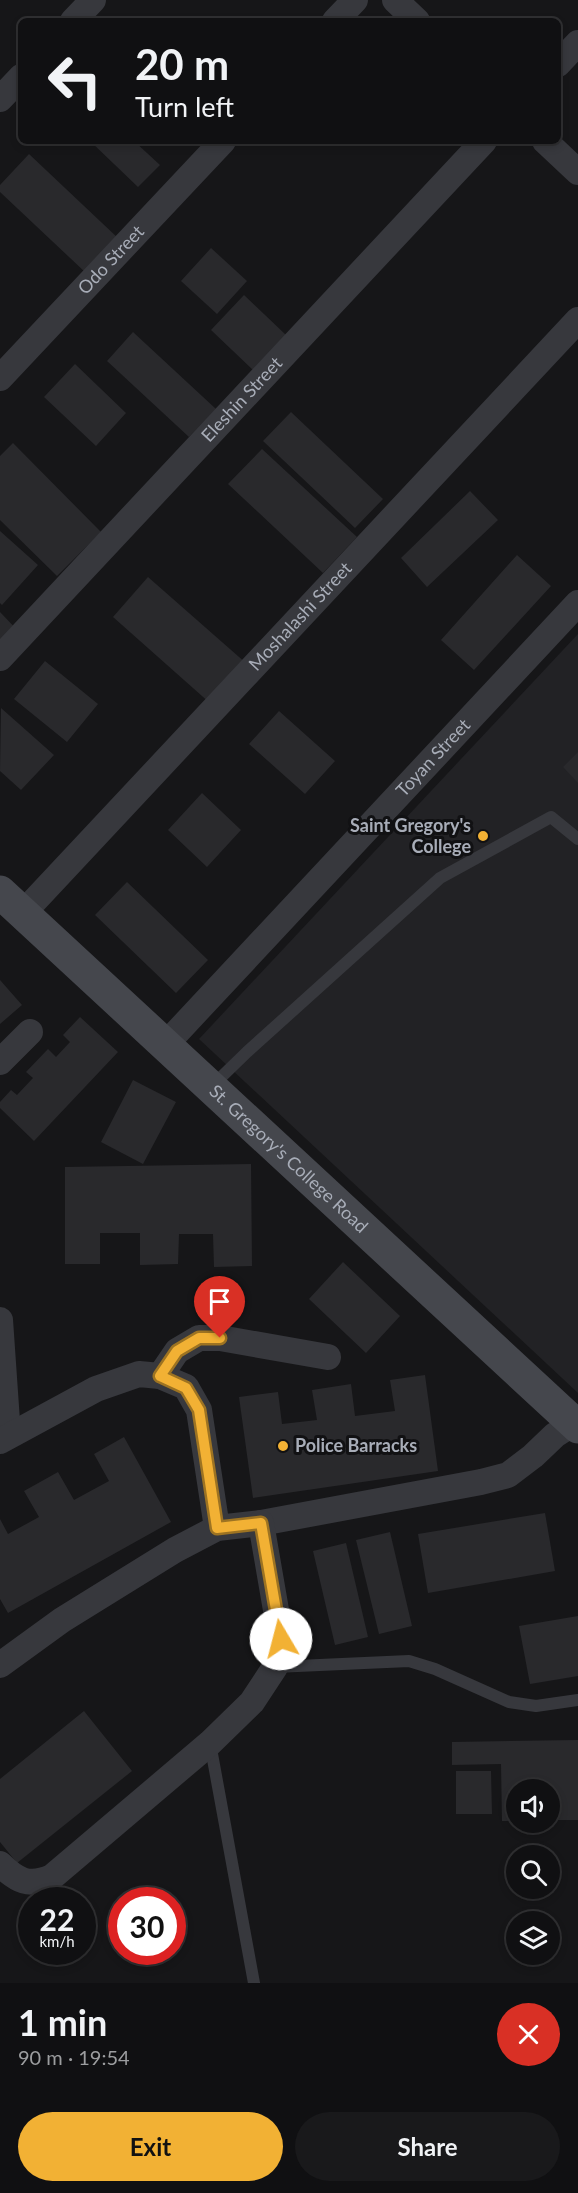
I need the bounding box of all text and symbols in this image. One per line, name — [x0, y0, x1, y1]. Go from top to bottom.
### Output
text: 20 m — [135, 39, 229, 89]
icon: left — [36, 42, 114, 120]
text: Turn left — [135, 90, 234, 123]
street label: Odo Street — [73, 220, 148, 298]
street label: Eleshin Street — [196, 351, 287, 446]
street label: Moshalashi Street — [244, 557, 356, 675]
street label: Toyan Street — [391, 713, 475, 801]
place label: Saint Gregory's College — [350, 814, 471, 857]
marker: Saint Gregory's College — [476, 829, 490, 843]
street label: St. Gregory's College Road — [205, 1079, 373, 1237]
pin — [194, 1276, 245, 1338]
icon: arrive — [203, 1285, 236, 1318]
place label: Police Barracks — [295, 1434, 417, 1456]
marker: Police Barracks — [276, 1439, 290, 1453]
position arrow — [249, 1607, 313, 1671]
map controls — [506, 1779, 560, 1965]
button: sound — [506, 1779, 560, 1833]
button: search — [506, 1845, 560, 1899]
speed limit sign: 30 — [108, 1887, 186, 1965]
text: 22 — [40, 1901, 74, 1937]
button: layers — [506, 1911, 560, 1965]
text: km/h — [39, 1932, 75, 1950]
text: 1 min — [18, 2000, 107, 2044]
button: close — [497, 2003, 560, 2066]
text: 90 m · 19:54 — [18, 2045, 130, 2069]
button: Exit — [18, 2112, 283, 2181]
button: Share — [295, 2112, 560, 2181]

